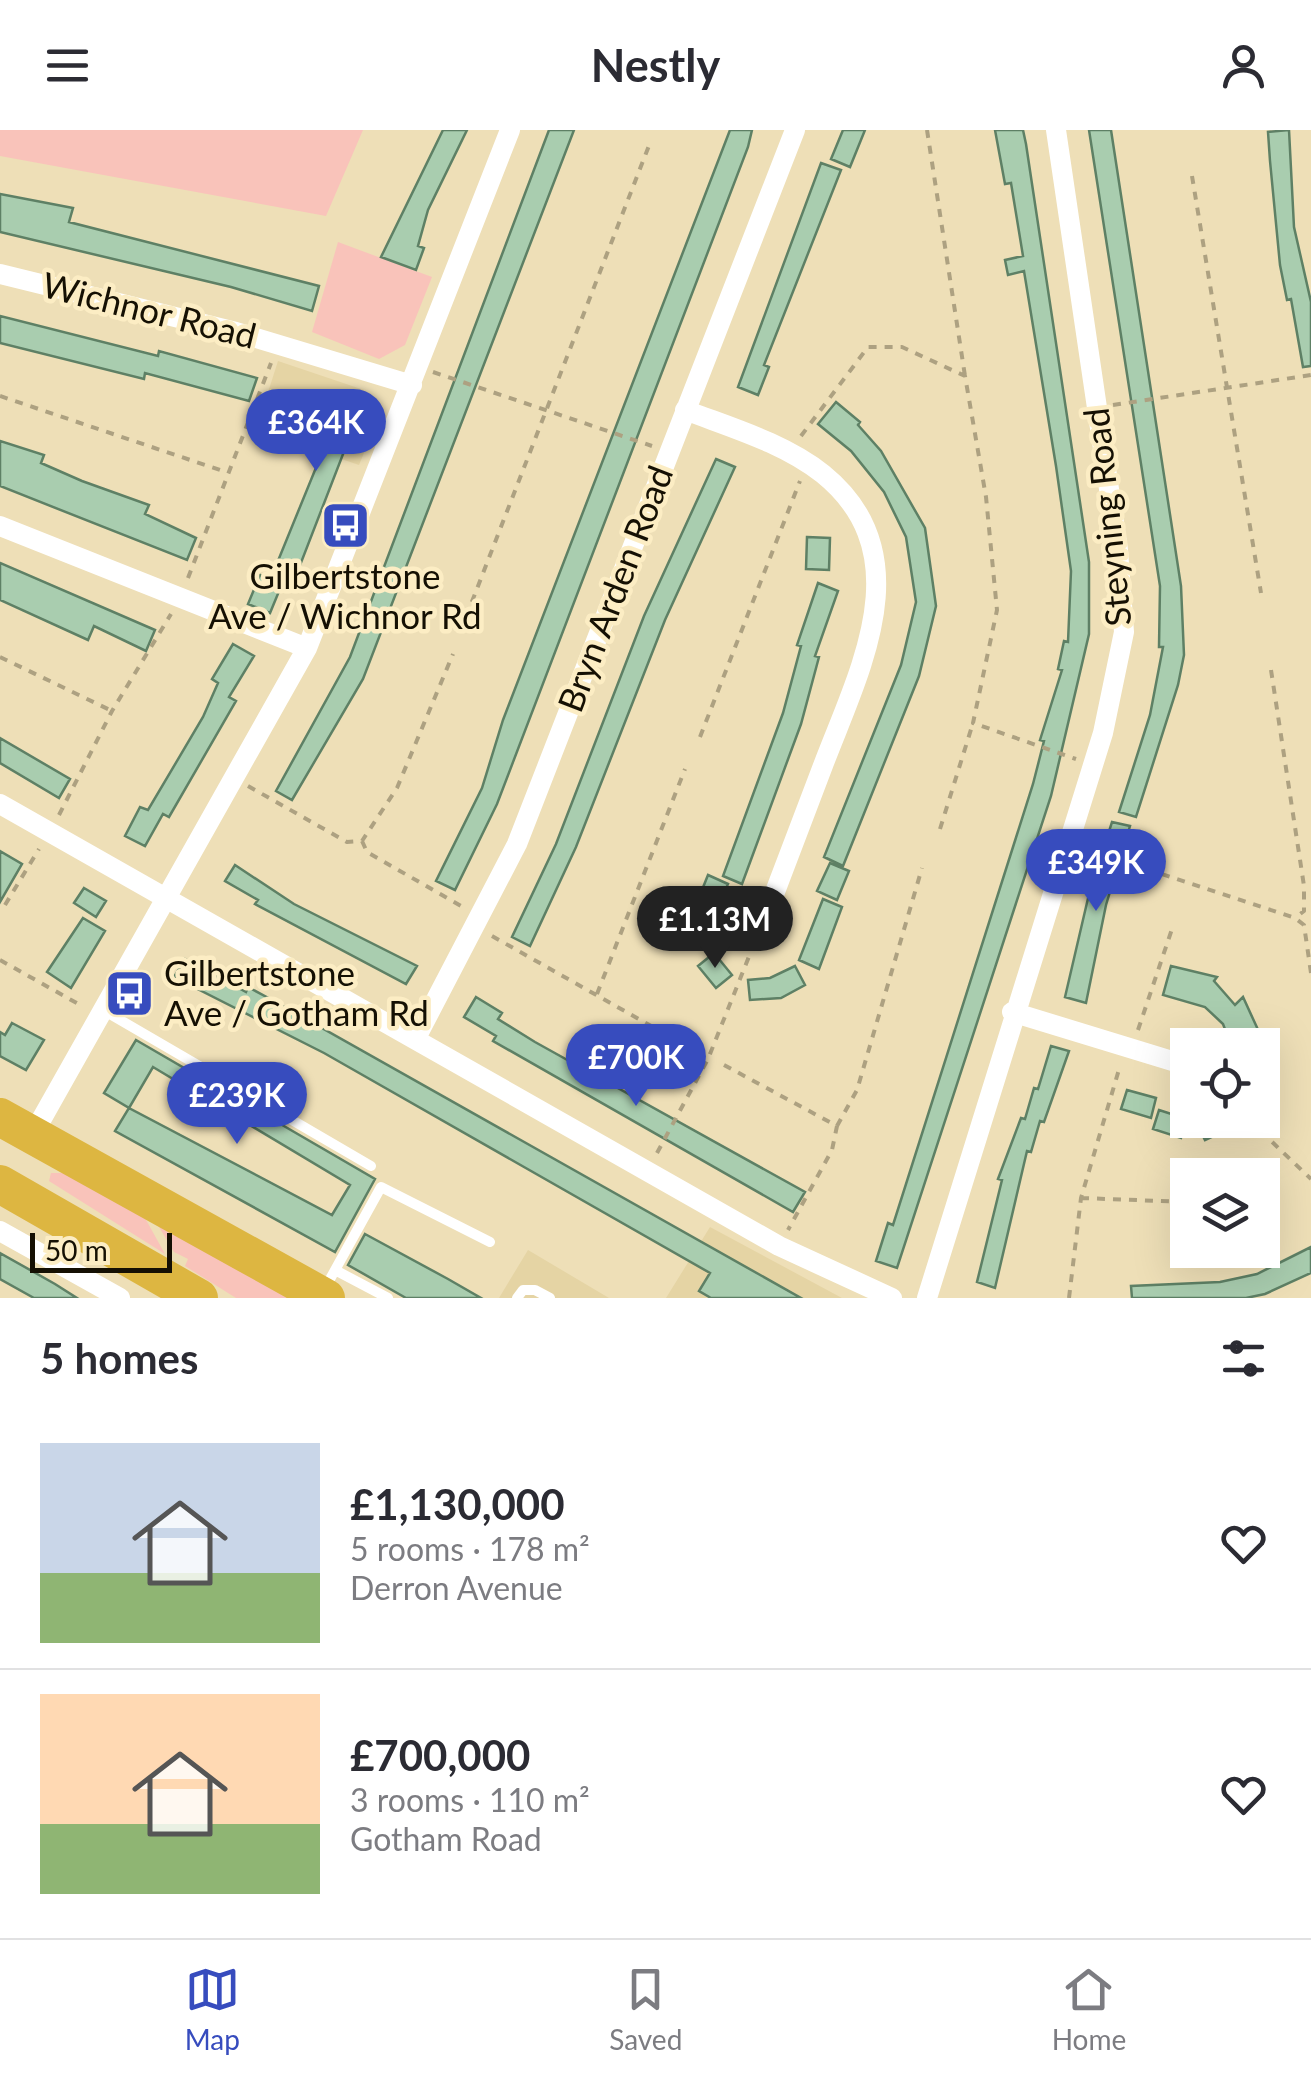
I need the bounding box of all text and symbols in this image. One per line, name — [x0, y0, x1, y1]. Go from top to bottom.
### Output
icon: menu — [40, 38, 95, 93]
text: Nestly — [591, 38, 720, 92]
icon: person — [1216, 38, 1271, 93]
street label: Wichnor Road — [38, 262, 261, 356]
pin: £364K — [246, 389, 386, 474]
text: £364K — [268, 402, 364, 441]
street label: Steyning Road — [1074, 406, 1138, 628]
street label: Bryn Arden Road — [548, 459, 680, 717]
bus stop icon: Gilbertstone Ave / Wichnor Rd — [319, 499, 371, 551]
place label: Gilbertstone Ave / Wichnor Rd — [208, 554, 482, 636]
pin: £349K — [1026, 829, 1166, 914]
text: £349K — [1048, 842, 1144, 881]
pin: £1.13M — [634, 886, 796, 971]
text: £1.13M — [659, 899, 771, 938]
place label: Gilbertstone Ave / Gotham Rd — [164, 951, 429, 1033]
bus stop icon: Gilbertstone Ave / Gotham Rd — [103, 968, 155, 1020]
pin: £700K — [566, 1024, 706, 1109]
map controls — [1170, 1028, 1280, 1268]
button: locate — [1170, 1028, 1280, 1138]
text: £700K — [588, 1037, 684, 1076]
pin: £239K — [167, 1062, 307, 1147]
text: £239K — [189, 1075, 285, 1114]
button: layers — [1170, 1158, 1280, 1268]
scale bar — [30, 1228, 172, 1272]
text: 50 m — [45, 1233, 108, 1267]
icon: filters — [1216, 1331, 1271, 1386]
text: 5 homes — [40, 1333, 198, 1383]
text: £1,130,000 — [350, 1479, 565, 1529]
icon: home — [120, 1483, 240, 1603]
icon: heart — [1216, 1516, 1271, 1571]
text: 5 rooms · 178 m² — [350, 1529, 590, 1568]
text: Derron Avenue — [350, 1568, 563, 1607]
text: £700,000 — [350, 1730, 530, 1780]
icon: home — [120, 1734, 240, 1854]
icon: heart — [1216, 1767, 1271, 1822]
text: 3 rooms · 110 m² — [350, 1780, 590, 1819]
text: Gotham Road — [350, 1819, 542, 1858]
tab: Map — [185, 1962, 240, 2056]
tab: Saved — [609, 1962, 682, 2056]
tab: Home — [1052, 1962, 1126, 2056]

